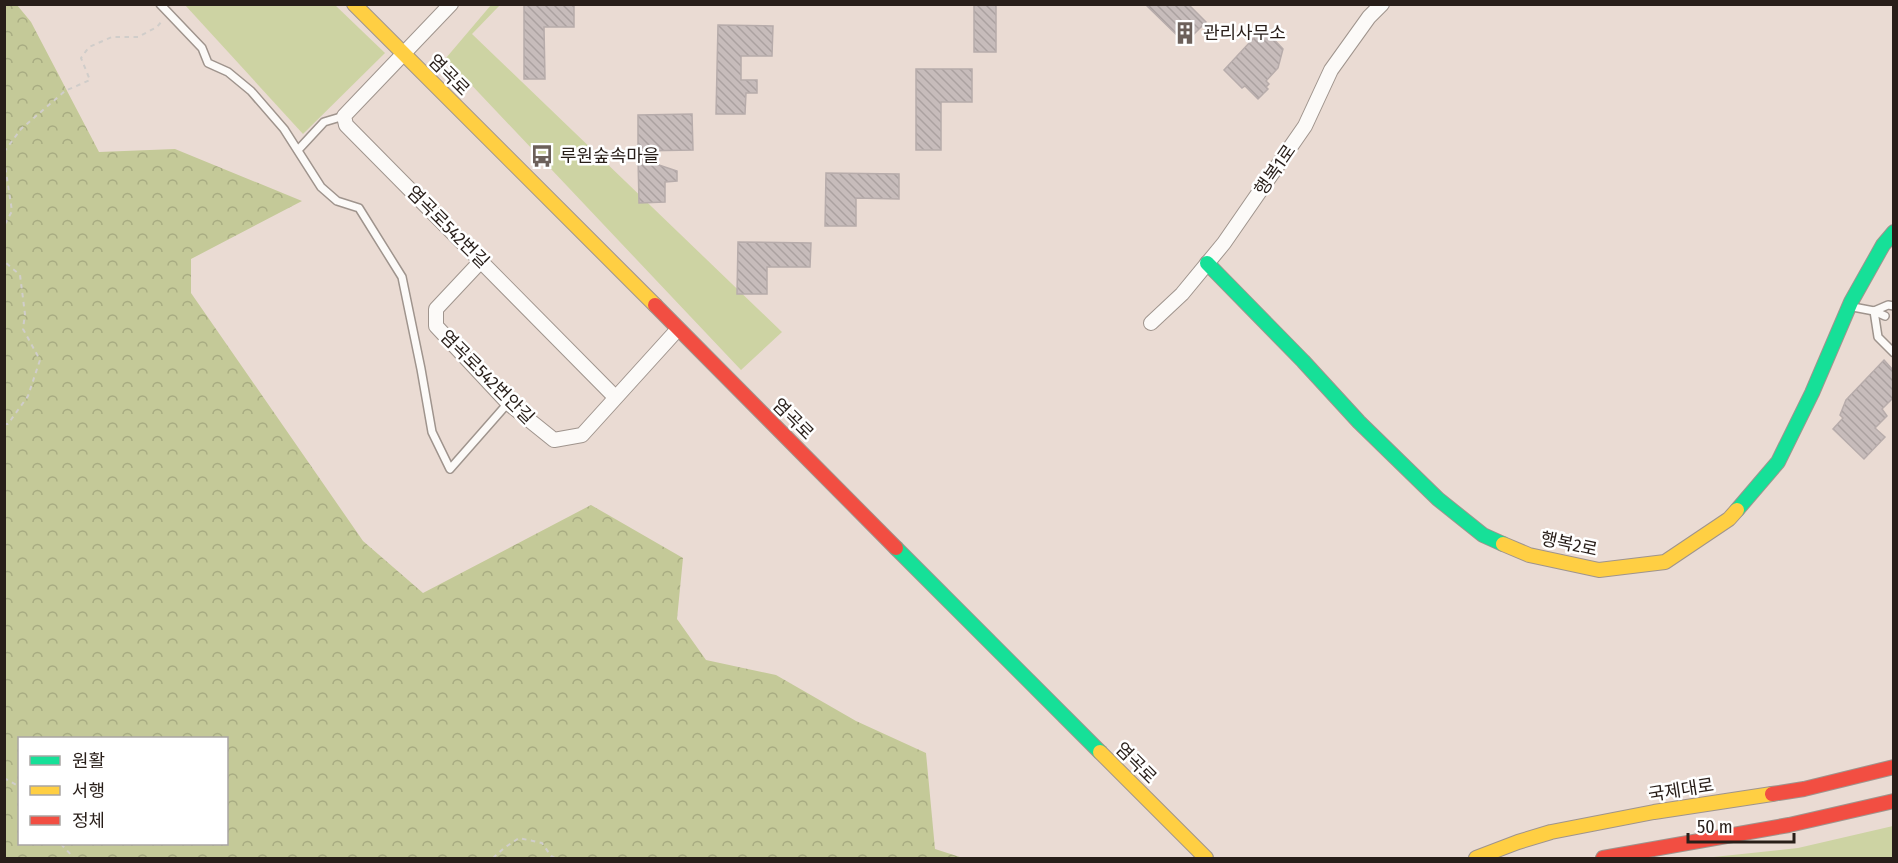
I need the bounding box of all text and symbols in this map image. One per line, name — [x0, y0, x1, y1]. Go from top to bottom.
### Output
building icon: 관리사무소 — [1172, 20, 1198, 46]
place label: 관리사무소 — [1203, 22, 1286, 44]
street label: 염곡로 — [424, 50, 474, 100]
street label: 행복1로 — [1250, 140, 1300, 200]
bus stop icon: 루원숲속마을 — [529, 143, 555, 169]
place label: 루원숲속마을 — [560, 145, 659, 167]
street label: 염곡로542번길 — [402, 181, 494, 273]
street label: 염곡로542번안길 — [435, 325, 539, 429]
street label: 염곡로 — [768, 394, 818, 444]
street label: 행복2로 — [1539, 527, 1599, 561]
legend — [18, 737, 228, 845]
street label: 염곡로 — [1111, 738, 1161, 788]
text: 원활 — [72, 750, 105, 772]
street label: 국제대로 — [1647, 774, 1715, 806]
text: 서행 — [72, 780, 105, 802]
scale bar — [1688, 806, 1794, 844]
text: 정체 — [72, 810, 105, 832]
text: 50 m — [1697, 816, 1733, 838]

